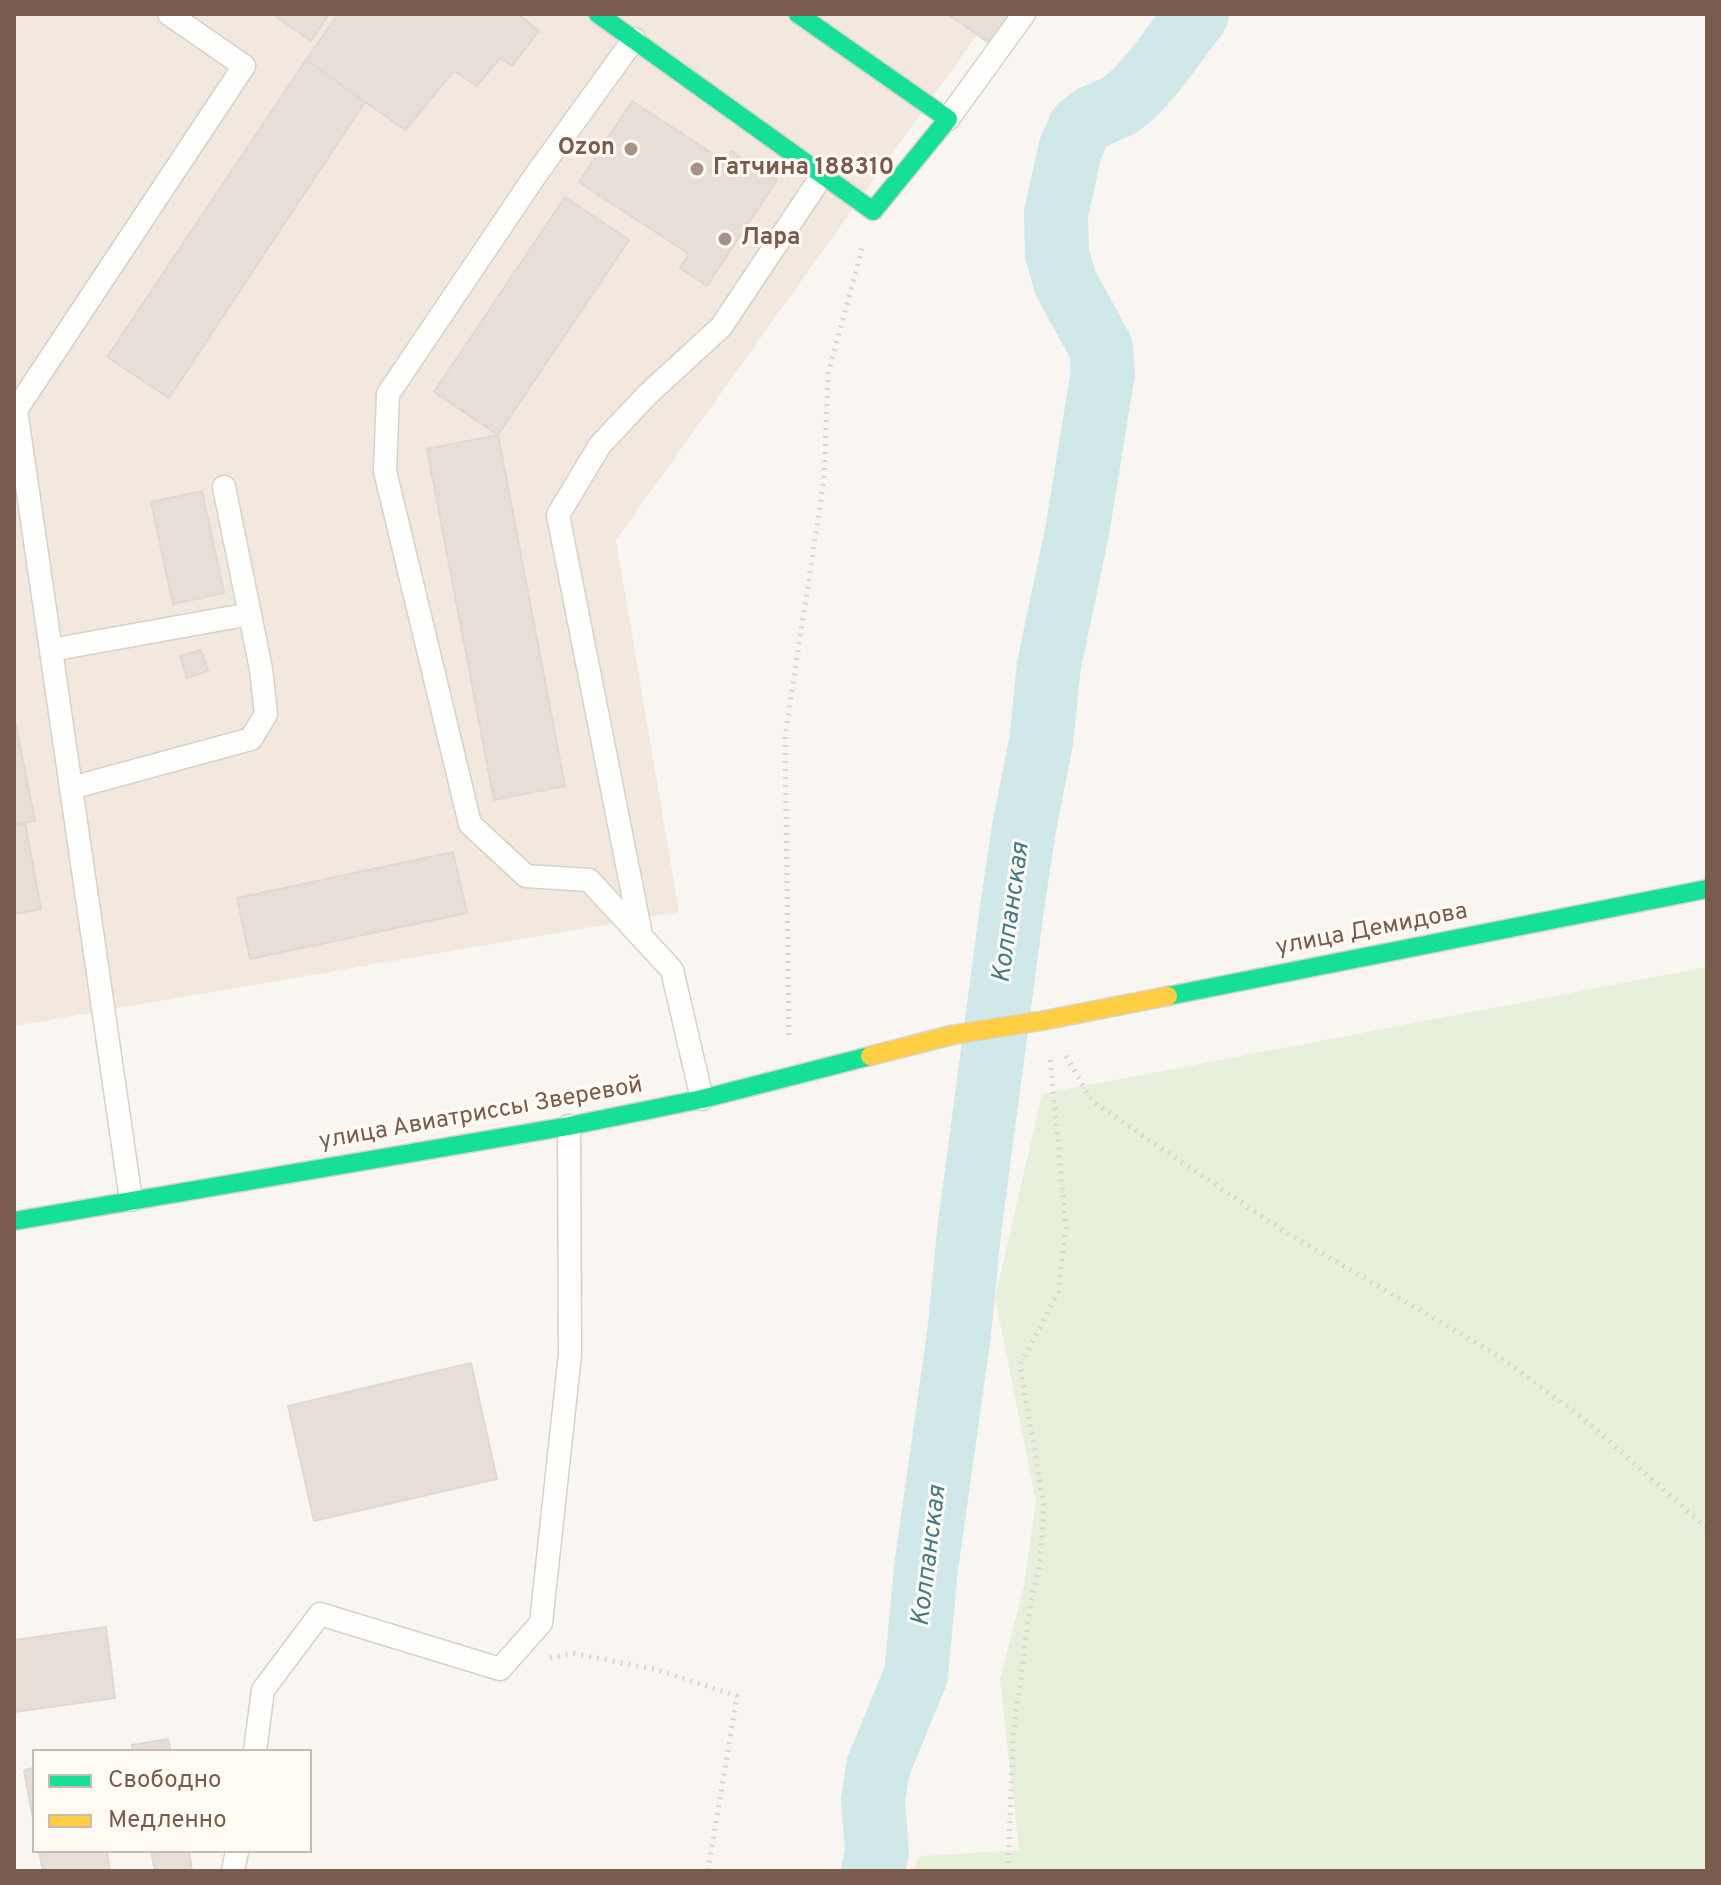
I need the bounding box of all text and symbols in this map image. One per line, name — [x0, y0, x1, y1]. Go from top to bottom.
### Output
place label: Ozon — [558, 135, 615, 163]
marker: Ozon — [622, 140, 640, 158]
place label: Гатчина 188310 — [713, 155, 894, 183]
marker: Гатчина 188310 — [688, 160, 706, 178]
place label: Лара — [741, 225, 800, 253]
marker: Лара — [716, 230, 734, 248]
water label: Колпанская — [988, 841, 1038, 985]
street label: улица Демидова — [1274, 898, 1470, 964]
street label: улица Авиатриссы Зверевой — [317, 1072, 645, 1158]
water label: Колпанская — [907, 1484, 955, 1628]
legend — [32, 1749, 312, 1853]
text: Свободно — [108, 1766, 221, 1796]
text: Медленно — [108, 1806, 227, 1836]

